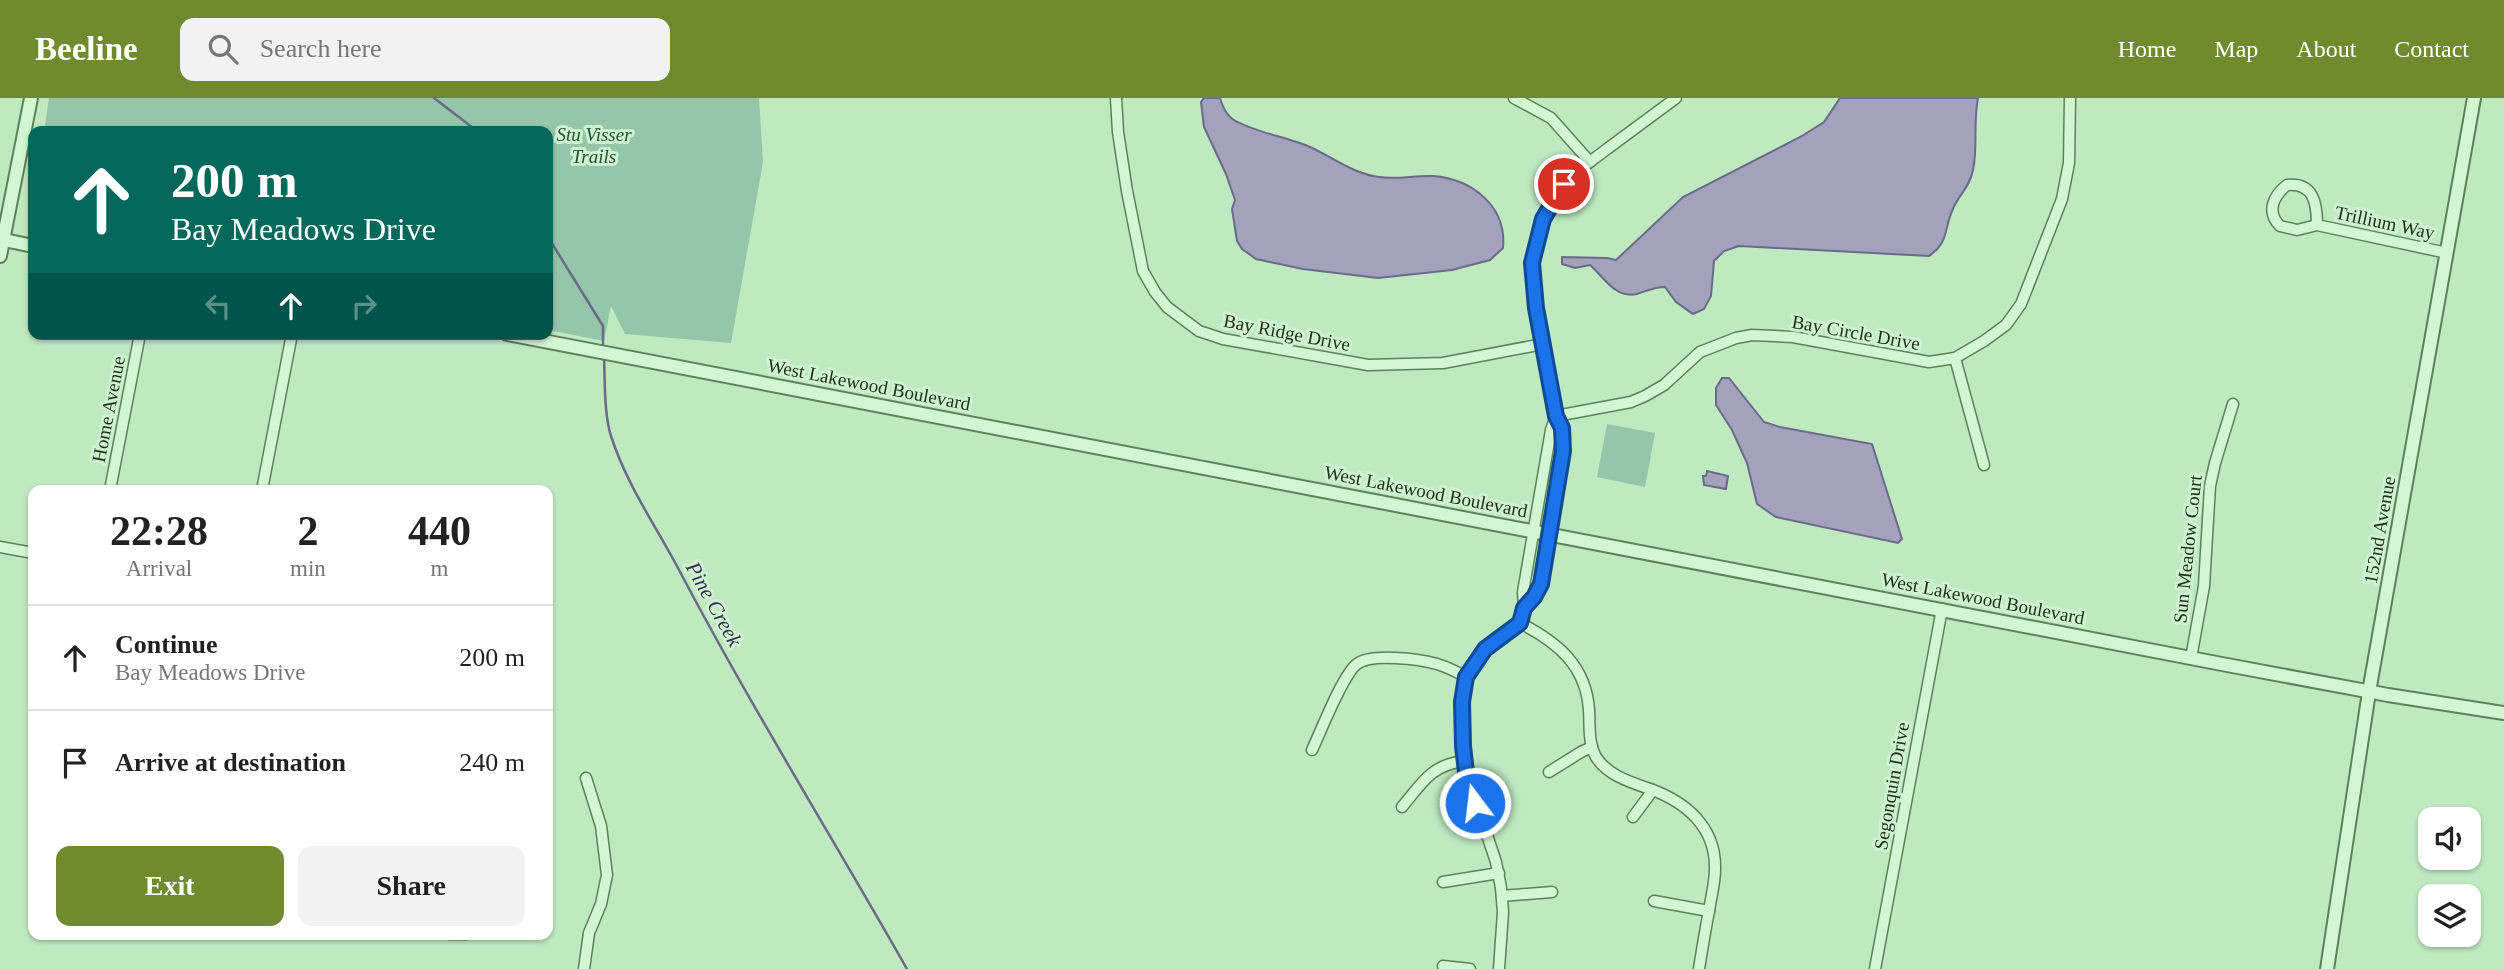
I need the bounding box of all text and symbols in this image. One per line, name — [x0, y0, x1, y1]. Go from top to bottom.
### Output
search box — [180, 18, 670, 81]
icon: search — [204, 30, 242, 68]
text: Beeline — [35, 31, 138, 67]
text: Search here — [260, 34, 382, 63]
text: Home — [2118, 36, 2176, 62]
text: Map — [2214, 36, 2258, 62]
text: About — [2296, 36, 2356, 62]
text: Contact — [2394, 36, 2469, 62]
park label: Stu Visser Trails — [556, 124, 632, 167]
text: 200 m — [171, 153, 298, 208]
icon: ahead — [56, 154, 147, 245]
pin — [1534, 154, 1594, 214]
icon: arrive — [1545, 165, 1583, 203]
street label: Trillium Way — [2333, 202, 2437, 243]
text: Bay Meadows Drive — [171, 211, 436, 247]
icon: left — [199, 287, 237, 325]
icon: ahead — [272, 287, 310, 325]
icon: right — [345, 287, 383, 325]
street label: Bay Ridge Drive — [1222, 310, 1352, 355]
street label: Bay Circle Drive — [1790, 311, 1922, 354]
street label: Home Avenue — [88, 354, 129, 464]
street label: West Lakewood Boulevard — [766, 354, 973, 415]
street label: West Lakewood Boulevard — [1323, 461, 1530, 522]
street label: Sun Meadow Court — [2169, 473, 2206, 624]
street label: 152nd Avenue — [2360, 475, 2399, 586]
text: 22:28 — [110, 508, 208, 554]
text: 2 — [297, 508, 318, 554]
text: 440 — [408, 508, 471, 554]
text: Arrival — [126, 556, 192, 581]
text: min — [290, 556, 326, 581]
text: m — [430, 556, 448, 581]
water label: Pine Creek — [680, 557, 747, 651]
street label: West Lakewood Boulevard — [1880, 568, 2087, 629]
text: Continue — [115, 630, 218, 659]
icon: ahead — [56, 639, 94, 677]
text: 200 m — [459, 643, 525, 672]
text: Bay Meadows Drive — [115, 660, 305, 685]
street label: Segonquin Drive — [1870, 721, 1913, 852]
icon: arrive — [56, 744, 94, 782]
text: Arrive at destination — [115, 748, 346, 777]
text: 240 m — [459, 748, 525, 777]
position arrow — [1438, 766, 1512, 840]
map controls — [2418, 807, 2481, 947]
button: sound — [2418, 807, 2481, 870]
button: Exit — [56, 846, 284, 926]
button: Share — [298, 846, 525, 926]
button: layers — [2418, 884, 2481, 947]

